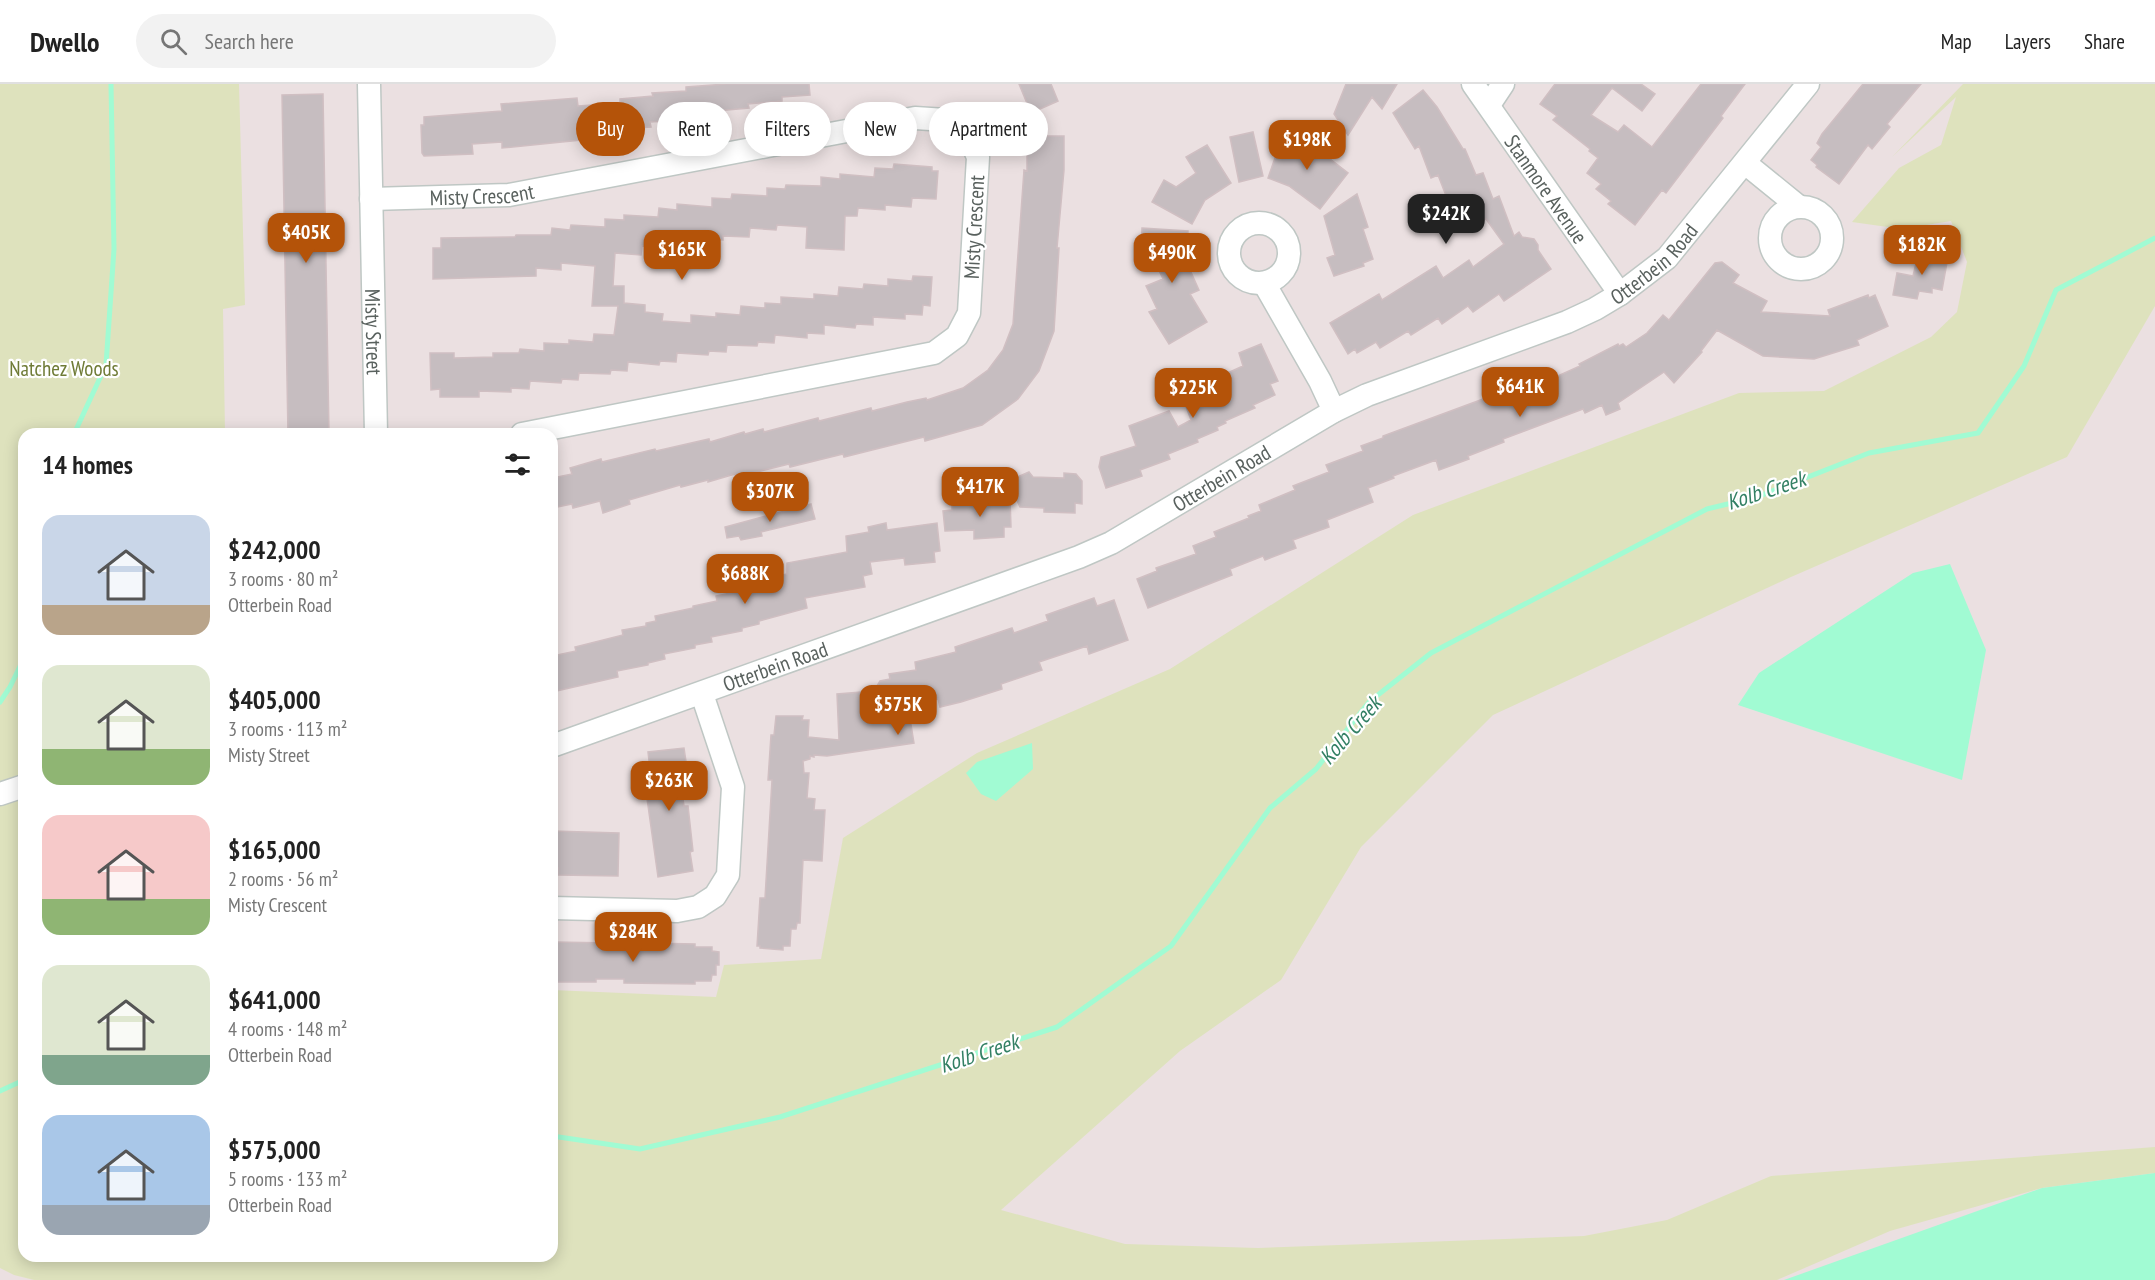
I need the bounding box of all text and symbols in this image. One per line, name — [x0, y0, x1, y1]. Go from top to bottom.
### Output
search box — [136, 14, 556, 68]
text: Dwello — [30, 23, 100, 60]
icon: search — [157, 25, 190, 58]
text: Search here — [205, 27, 294, 55]
text: Map — [1941, 28, 1972, 55]
text: Layers — [2005, 28, 2051, 55]
text: Share — [2084, 28, 2125, 55]
chip: Buy — [576, 102, 645, 156]
chip: Rent — [657, 102, 732, 156]
chip: Filters — [744, 102, 831, 156]
chip: New — [843, 102, 917, 156]
chip: Apartment — [929, 102, 1048, 156]
pin: $198K — [1265, 120, 1349, 171]
text: $198K — [1283, 126, 1331, 152]
street label: Stanmore Avenue — [1499, 129, 1594, 249]
street label: Misty Crescent — [958, 174, 990, 280]
street label: Misty Crescent — [429, 177, 536, 211]
pin: $242K — [1404, 194, 1488, 245]
text: $242K — [1422, 200, 1470, 226]
pin: $405K — [264, 213, 348, 264]
street label: Otterbein Road — [1605, 218, 1703, 310]
text: $405K — [282, 219, 330, 245]
pin: $182K — [1880, 225, 1964, 276]
pin: $165K — [640, 230, 724, 281]
text: $182K — [1898, 231, 1946, 257]
pin: $490K — [1130, 233, 1214, 284]
text: $165K — [658, 236, 706, 262]
text: $490K — [1148, 239, 1196, 265]
street label: Misty Street — [360, 289, 388, 375]
park label: Natchez Woods — [9, 355, 119, 382]
pin: $641K — [1478, 367, 1562, 418]
pin: $225K — [1151, 368, 1235, 419]
text: $641K — [1496, 373, 1544, 399]
text: $225K — [1169, 374, 1217, 400]
street label: Otterbein Road — [1167, 438, 1275, 517]
text: 14 homes — [42, 448, 133, 481]
icon: filters — [501, 448, 534, 481]
water label: Kolb Creek — [1723, 463, 1811, 516]
pin: $417K — [938, 467, 1022, 518]
pin: $307K — [728, 472, 812, 523]
text: $417K — [956, 473, 1004, 499]
text: $307K — [746, 478, 794, 504]
text: $242,000 — [228, 533, 321, 566]
icon: home — [90, 539, 162, 611]
pin: $688K — [703, 554, 787, 605]
text: $688K — [721, 560, 769, 586]
text: 3 rooms · 80 m² — [228, 566, 338, 592]
text: Otterbein Road — [228, 592, 332, 618]
street label: Otterbein Road — [719, 635, 831, 697]
text: $405,000 — [228, 683, 321, 716]
pin: $575K — [856, 685, 940, 736]
water label: Kolb Creek — [1313, 688, 1389, 770]
icon: home — [90, 689, 162, 761]
text: $575K — [874, 691, 922, 717]
text: 3 rooms · 113 m² — [228, 716, 347, 742]
text: Misty Street — [228, 742, 310, 768]
pin: $263K — [627, 761, 711, 812]
text: $263K — [645, 767, 693, 793]
text: $165,000 — [228, 833, 321, 866]
icon: home — [90, 839, 162, 911]
text: 2 rooms · 56 m² — [228, 866, 338, 892]
text: Misty Crescent — [228, 892, 327, 918]
pin: $284K — [591, 912, 675, 963]
text: $284K — [609, 918, 657, 944]
text: $641,000 — [228, 983, 321, 1016]
icon: home — [90, 989, 162, 1061]
text: 4 rooms · 148 m² — [228, 1016, 347, 1042]
water label: Kolb Creek — [936, 1026, 1024, 1079]
text: Otterbein Road — [228, 1042, 332, 1068]
text: $575,000 — [228, 1133, 321, 1166]
icon: home — [90, 1139, 162, 1211]
text: 5 rooms · 133 m² — [228, 1166, 347, 1192]
text: Otterbein Road — [228, 1192, 332, 1218]

